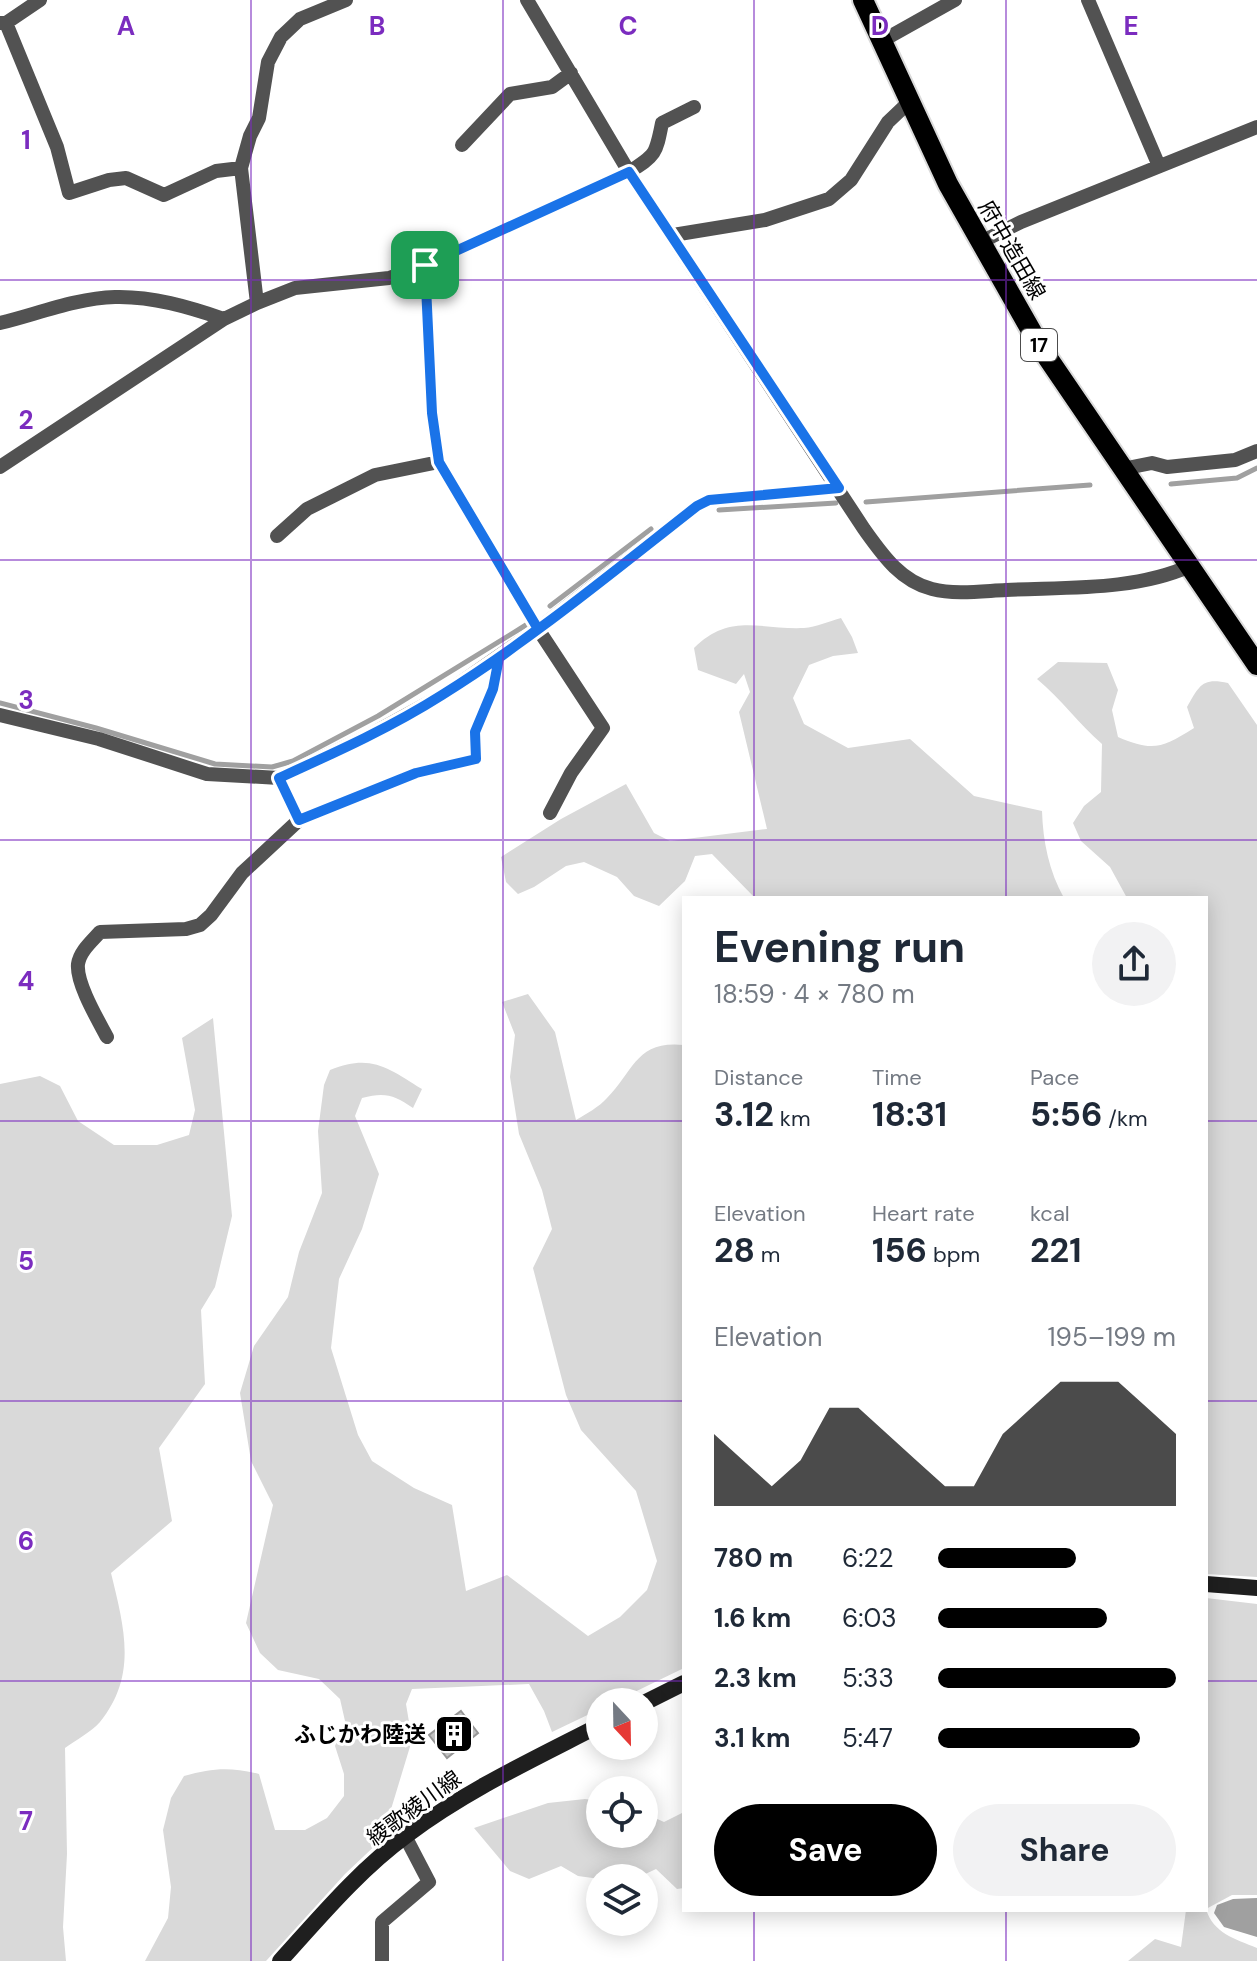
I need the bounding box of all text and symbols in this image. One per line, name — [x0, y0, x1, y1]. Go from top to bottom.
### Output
text: A — [117, 9, 135, 43]
text: B — [369, 9, 385, 43]
text: C — [618, 9, 638, 43]
text: D — [871, 9, 889, 43]
text: E — [1123, 9, 1139, 43]
text: 1 — [21, 123, 31, 157]
street label: 府中造田線 — [972, 195, 1052, 305]
pin — [391, 231, 459, 299]
icon: arrive — [403, 243, 447, 287]
road number: 17 — [1021, 329, 1057, 361]
text: 2 — [18, 403, 34, 437]
text: 3 — [18, 683, 34, 717]
text: Evening run — [714, 918, 965, 976]
button: share — [1092, 922, 1176, 1006]
text: 4 — [18, 964, 34, 998]
text: 18:59 · 4 × 780 m — [714, 977, 915, 1011]
text: Distance — [714, 1063, 803, 1092]
text: Time — [872, 1063, 922, 1092]
text: Pace — [1030, 1063, 1079, 1092]
text: 3.12 — [714, 1092, 774, 1137]
text: 18:31 — [872, 1092, 947, 1137]
text: 5:56 — [1030, 1092, 1103, 1137]
text: km — [774, 1104, 811, 1133]
text: /km — [1103, 1104, 1148, 1133]
text: Elevation — [714, 1199, 806, 1228]
text: Heart rate — [872, 1199, 975, 1228]
text: kcal — [1030, 1199, 1070, 1228]
text: 28 — [714, 1228, 755, 1273]
text: 156 — [872, 1228, 927, 1273]
text: 221 — [1030, 1228, 1082, 1273]
text: m — [755, 1240, 780, 1269]
text: bpm — [927, 1240, 980, 1269]
text: 5 — [18, 1244, 34, 1278]
text: Elevation — [714, 1320, 822, 1354]
text: 195–199 m — [1047, 1320, 1176, 1354]
text: 6 — [18, 1524, 34, 1558]
text: 780 m — [714, 1541, 793, 1575]
text: 6:22 — [842, 1541, 894, 1575]
text: 1.6 km — [714, 1601, 791, 1635]
text: 6:03 — [842, 1601, 897, 1635]
text: 2.3 km — [714, 1661, 797, 1695]
text: 5:33 — [842, 1661, 894, 1695]
north arrow — [586, 1688, 658, 1760]
map controls — [586, 1688, 658, 1936]
building icon: ふじかわ陸送 — [433, 1713, 475, 1755]
place label: ふじかわ陸送 — [294, 1720, 426, 1749]
text: 3.1 km — [714, 1721, 790, 1755]
text: 5:47 — [842, 1721, 893, 1755]
street label: 綾歌綾川線 — [361, 1764, 467, 1852]
button: locate — [586, 1776, 658, 1848]
text: 7 — [19, 1804, 33, 1838]
button: Save — [714, 1804, 937, 1896]
button: Share — [953, 1804, 1176, 1896]
button: layers — [586, 1864, 658, 1936]

